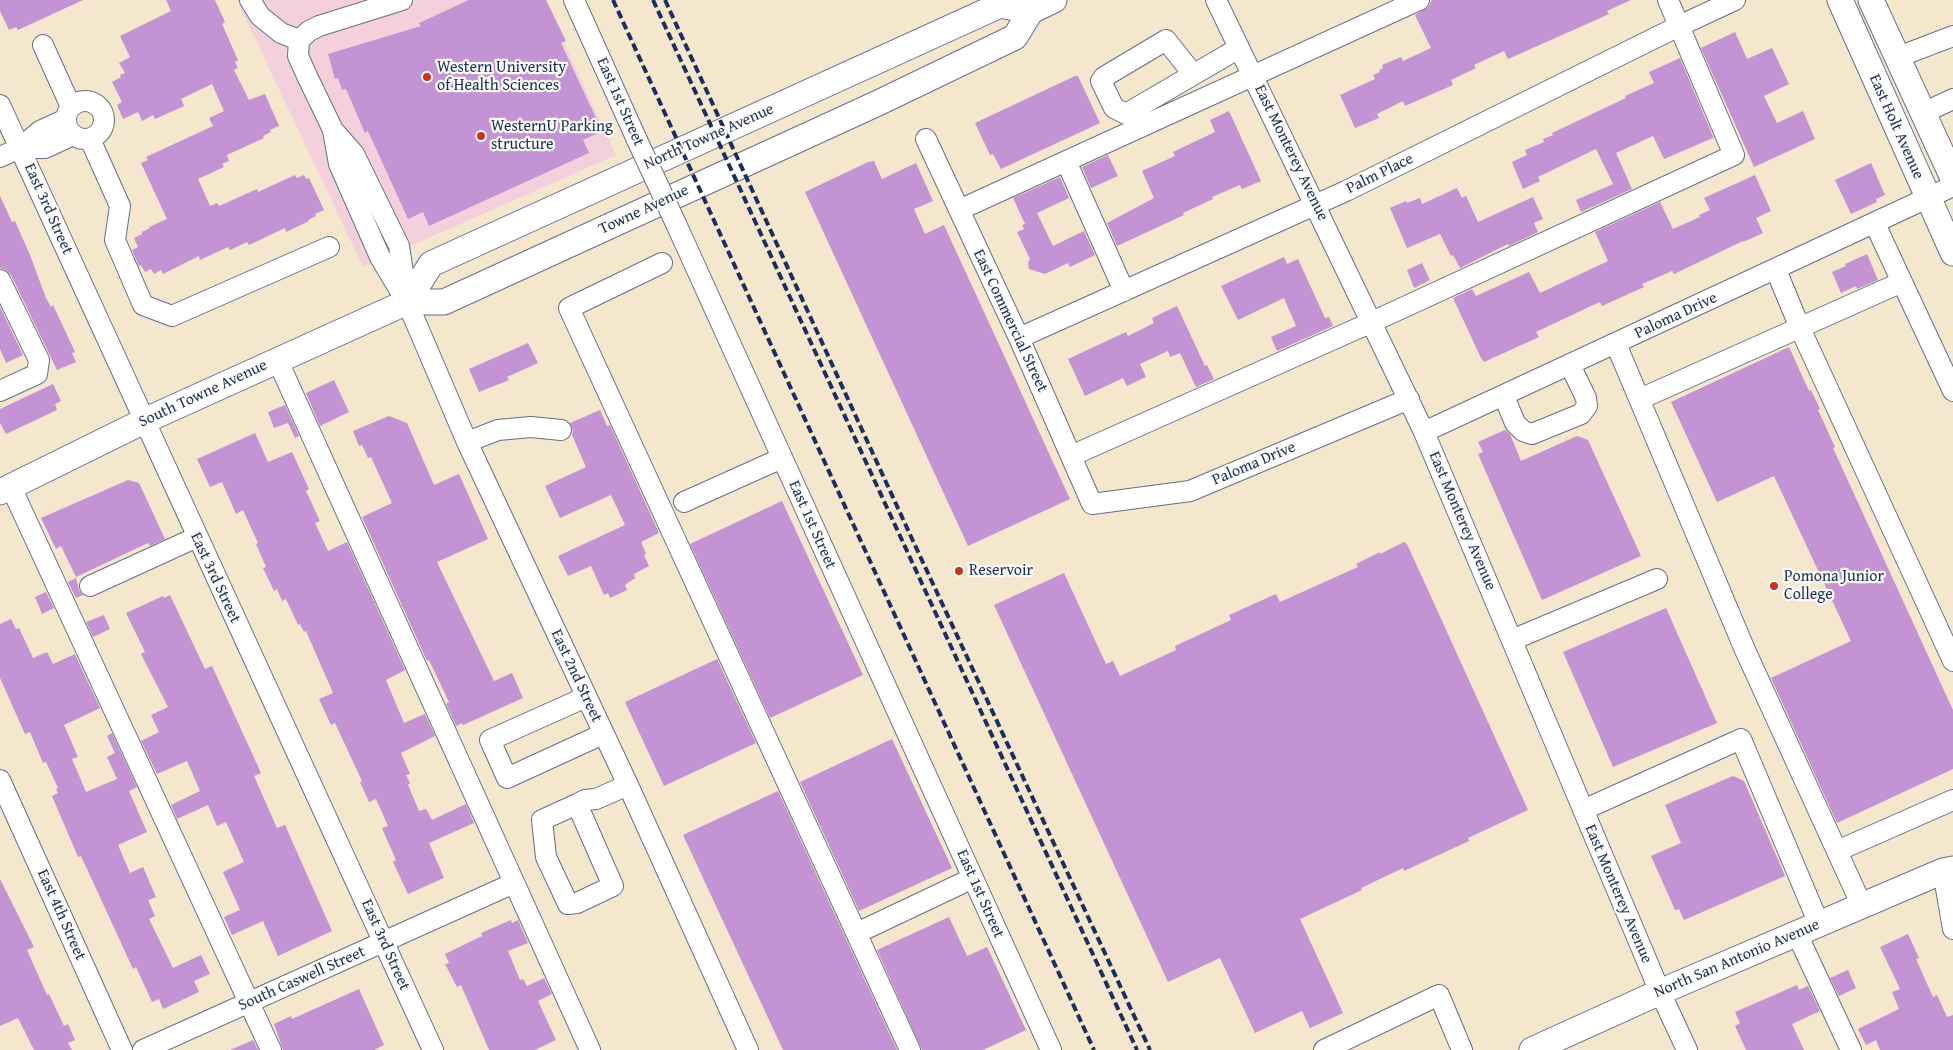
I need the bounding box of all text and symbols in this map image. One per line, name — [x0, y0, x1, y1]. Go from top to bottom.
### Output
street label: East 1st Street — [592, 55, 648, 149]
place label: Western University of Health Sciences — [437, 58, 566, 96]
marker: Western University of Health Sciences — [421, 71, 433, 83]
street label: East Holt Avenue — [1864, 72, 1928, 182]
street label: East Monterey Avenue — [1250, 82, 1332, 224]
street label: North Towne Avenue — [641, 100, 777, 174]
place label: WesternU Parking structure — [491, 117, 613, 155]
marker: WesternU Parking structure — [475, 130, 487, 142]
street label: Palm Place — [1343, 149, 1417, 199]
street label: East 3rd Street — [19, 160, 77, 258]
street label: Towne Avenue — [596, 181, 692, 239]
street label: East Commercial Street — [968, 246, 1052, 396]
street label: Paloma Drive — [1632, 289, 1720, 343]
street label: South Towne Avenue — [136, 356, 270, 432]
street label: Paloma Drive — [1209, 438, 1299, 490]
street label: East Monterey Avenue — [1424, 449, 1500, 593]
street label: East 1st Street — [784, 478, 840, 572]
street label: East 3rd Street — [186, 530, 244, 626]
place label: Reservoir — [969, 561, 1033, 581]
marker: Reservoir — [953, 565, 965, 577]
place label: Pomona Junior College — [1784, 567, 1884, 605]
marker: Pomona Junior College — [1768, 580, 1780, 592]
street label: East 2nd Street — [546, 626, 606, 726]
street label: East Monterey Avenue — [1580, 822, 1656, 966]
street label: East 1st Street — [952, 847, 1008, 941]
street label: East 4th Street — [32, 867, 90, 963]
street label: East 3rd Street — [356, 896, 414, 994]
street label: North San Antonio Avenue — [1651, 915, 1823, 1003]
street label: South Caswell Street — [236, 942, 368, 1016]

